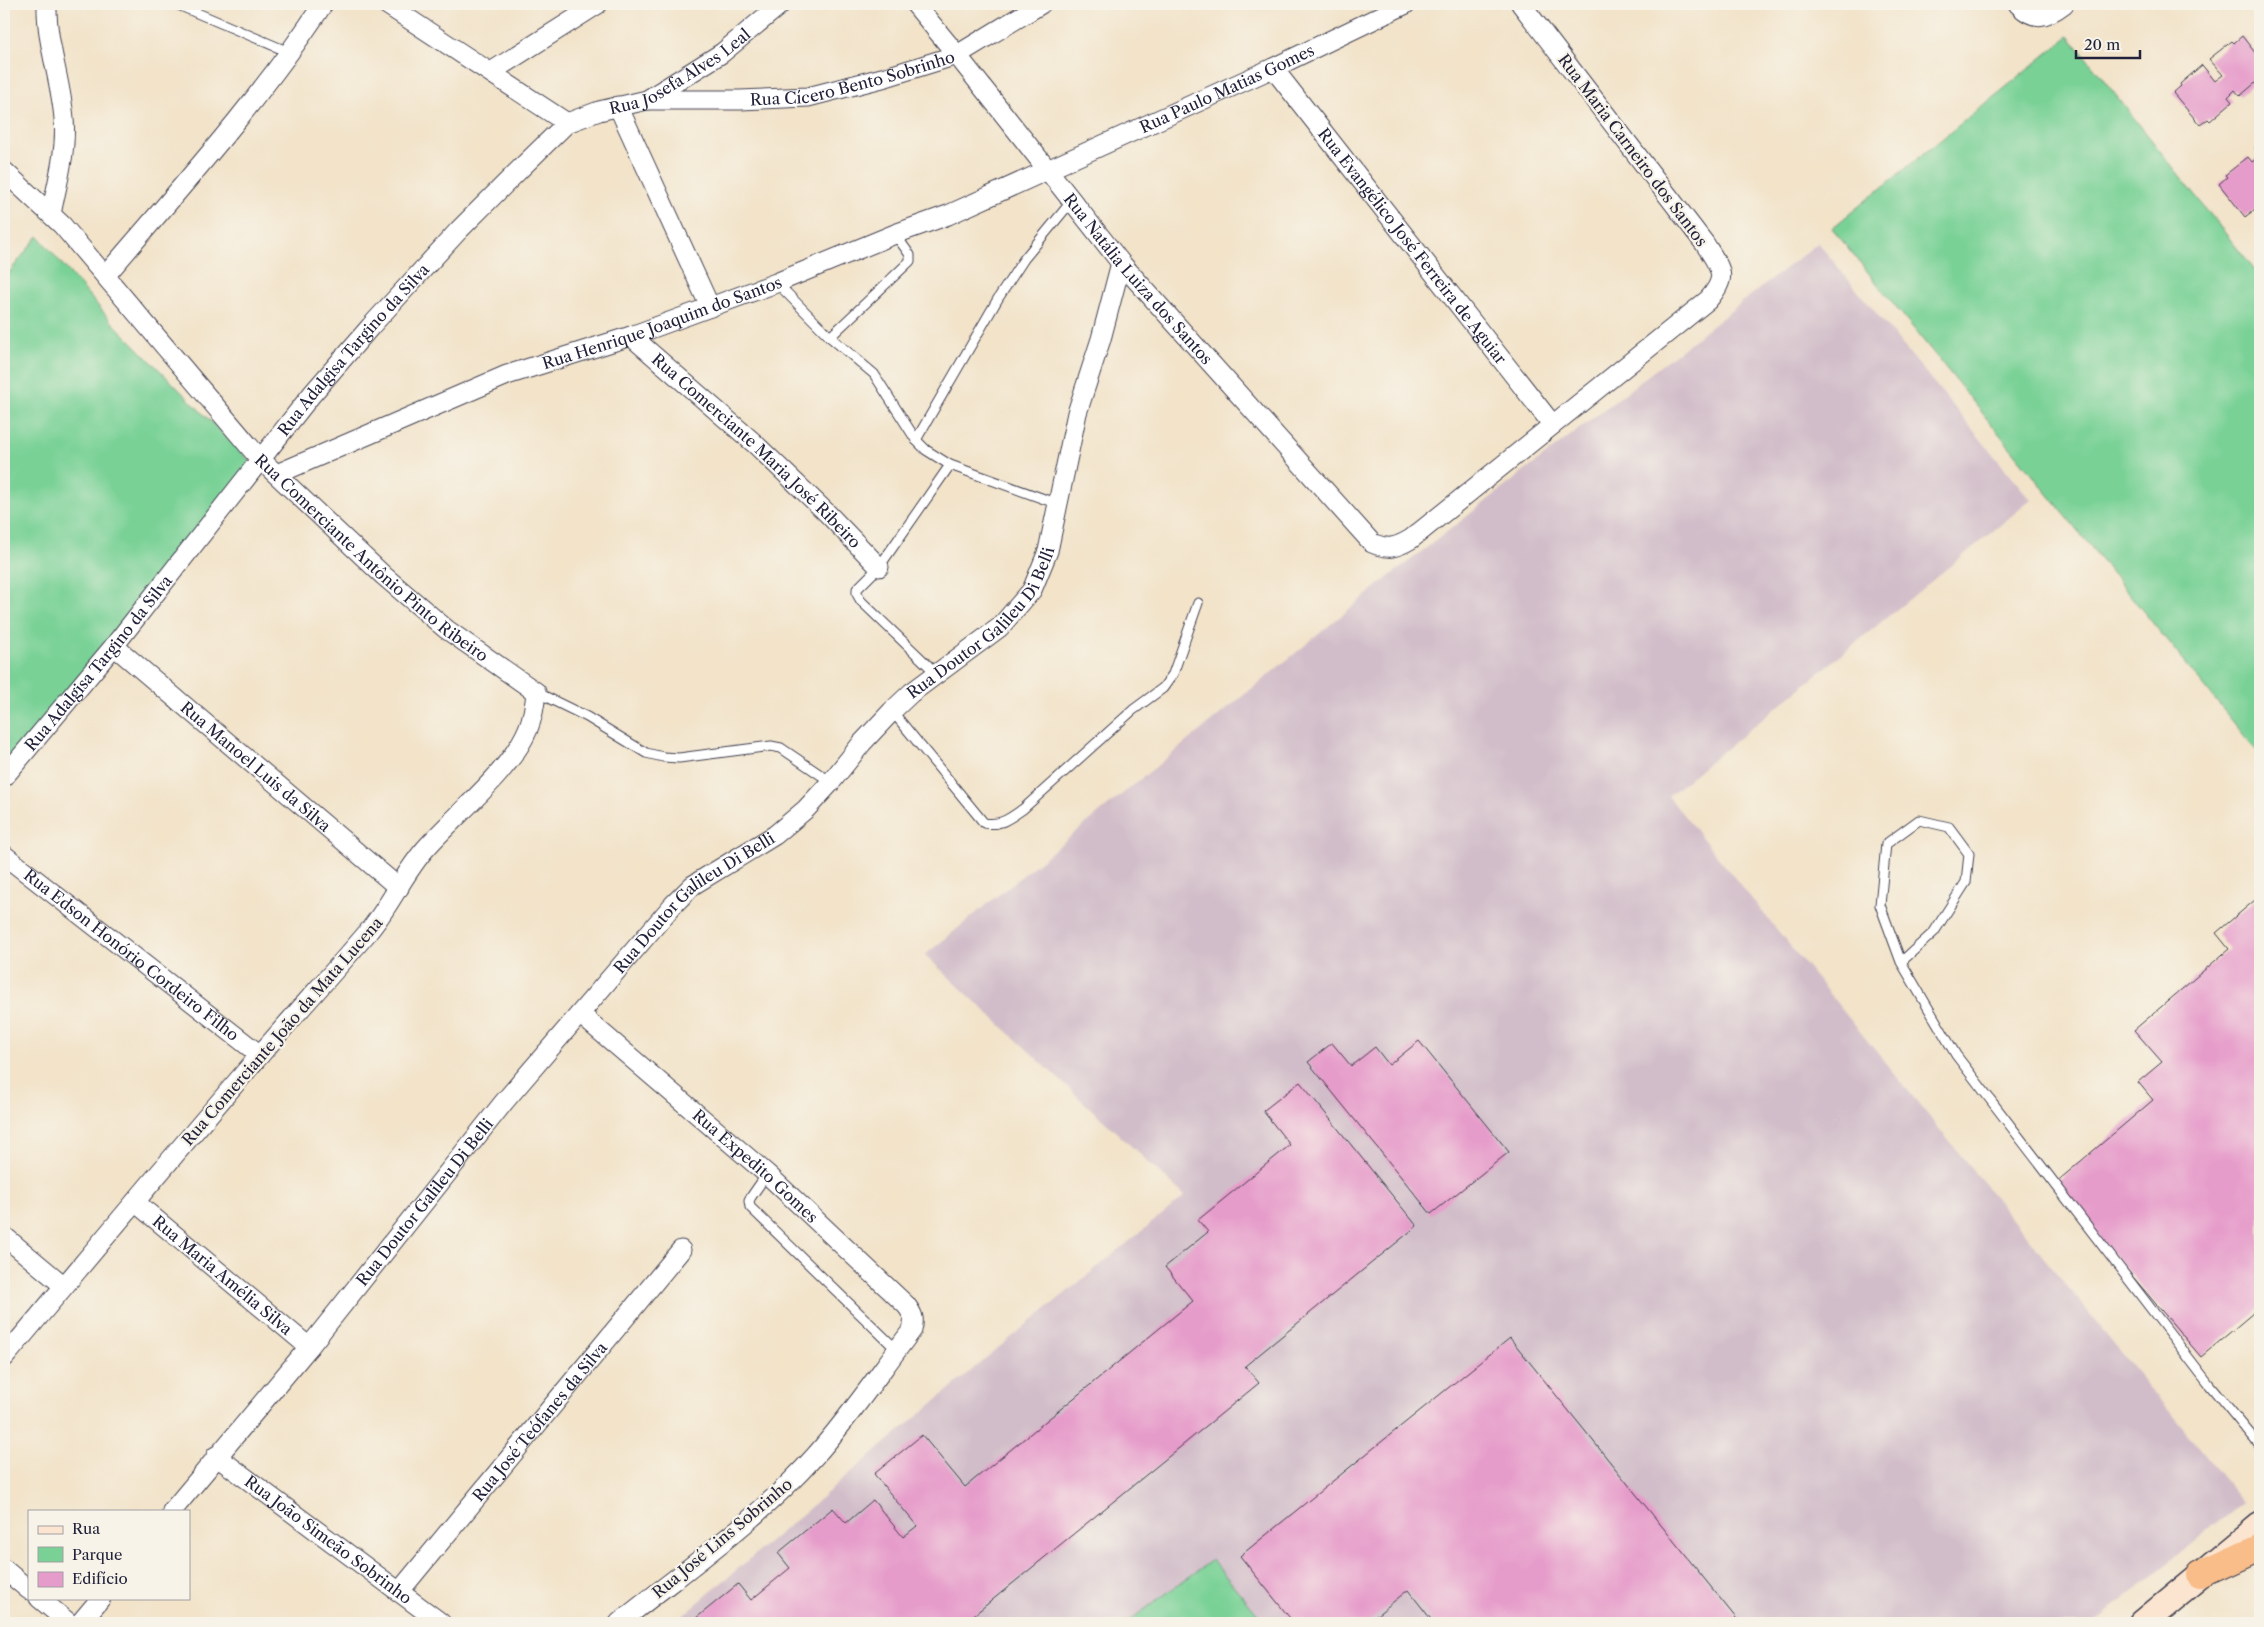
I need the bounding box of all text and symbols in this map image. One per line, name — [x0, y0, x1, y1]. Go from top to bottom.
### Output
street label: Rua Josefa Alves Leal — [607, 24, 754, 118]
scale bar — [2076, 28, 2140, 60]
text: 20 m — [2084, 35, 2120, 54]
street label: Rua Paulo Matias Gomes — [1136, 40, 1317, 137]
street label: Rua Cícero Bento Sobrinho — [750, 46, 957, 110]
street label: Rua Maria Carneiro dos Santos — [1554, 50, 1712, 250]
street label: Rua Evangélico José Ferreira de Aguiar — [1314, 124, 1511, 368]
street label: Rua Natália Luiza dos Santos — [1060, 189, 1217, 368]
street label: Rua Adalgisa Targino da Silva — [273, 259, 434, 440]
street label: Rua Henrique Joaquim do Santos — [540, 272, 785, 373]
street label: Rua Comerciante Maria José Ribeiro — [648, 349, 865, 552]
street label: Rua Comerciante Antônio Pinto Ribeiro — [251, 450, 492, 666]
street label: Rua Doutor Galileu Di Belli — [903, 545, 1059, 703]
street label: Rua Adalgisa Targino da Silva — [20, 570, 176, 755]
street label: Rua Manoel Luis da Silva — [177, 697, 335, 836]
street label: Rua Doutor Galileu Di Belli — [609, 828, 778, 977]
street label: Rua Edson Honório Cordeiro Filho — [20, 865, 243, 1045]
street label: Rua Comerciante João da Mata Lucena — [177, 912, 387, 1149]
street label: Rua Expedito Gomes — [689, 1105, 822, 1227]
street label: Rua Doutor Galileu Di Belli — [352, 1114, 497, 1290]
street label: Rua Maria Amélia Silva — [149, 1211, 297, 1339]
street label: Rua José Teófanes da Silva — [468, 1337, 612, 1505]
street label: Rua João Simeão Sobrinho — [241, 1471, 416, 1608]
street label: Rua José Lins Sobrinho — [648, 1473, 796, 1602]
legend — [28, 1510, 190, 1600]
text: Rua — [72, 1519, 100, 1538]
text: Parque — [72, 1545, 122, 1564]
text: Edifício — [72, 1569, 128, 1588]

